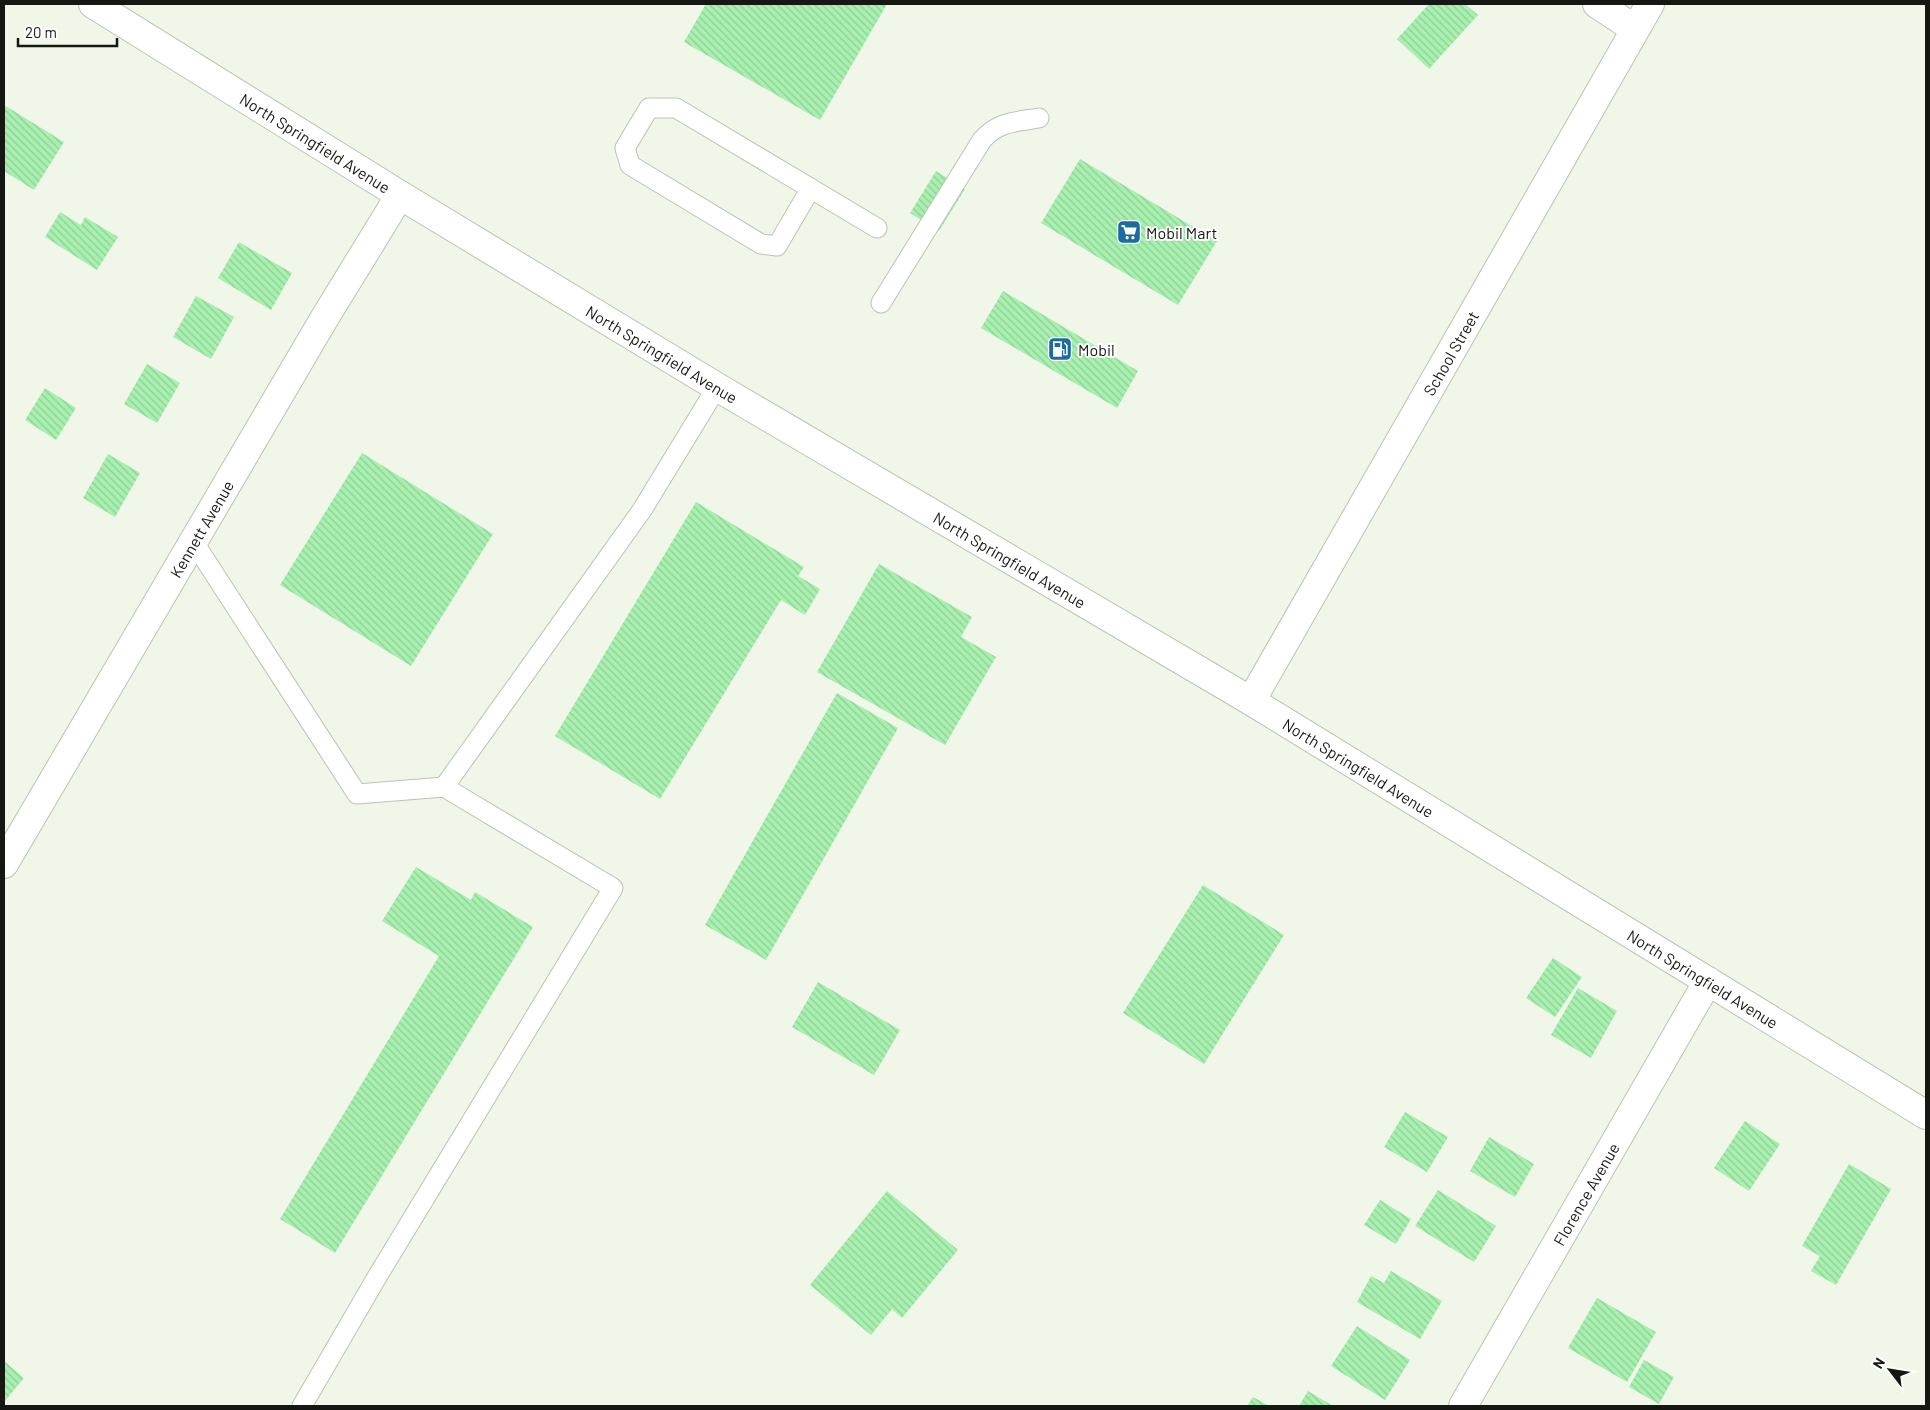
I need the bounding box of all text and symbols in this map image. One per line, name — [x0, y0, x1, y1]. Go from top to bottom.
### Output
scale bar — [18, 15, 116, 47]
text: 20 m — [25, 23, 57, 41]
street label: North Springfield Avenue — [237, 89, 394, 196]
supermarket icon: Mobil Mart — [1116, 219, 1142, 245]
place label: Mobil Mart — [1146, 223, 1217, 242]
street label: North Springfield Avenue — [583, 301, 741, 407]
street label: School Street — [1419, 307, 1482, 399]
fuel station icon: Mobil — [1047, 336, 1073, 362]
place label: Mobil — [1078, 340, 1115, 359]
street label: Kennett Avenue — [165, 477, 237, 581]
street label: North Springfield Avenue — [930, 507, 1089, 611]
street label: North Springfield Avenue — [1280, 714, 1438, 820]
street label: North Springfield Avenue — [1624, 925, 1782, 1032]
street label: Florence Avenue — [1548, 1139, 1622, 1248]
north arrow — [1865, 1345, 1915, 1395]
text: N — [1869, 1355, 1888, 1371]

